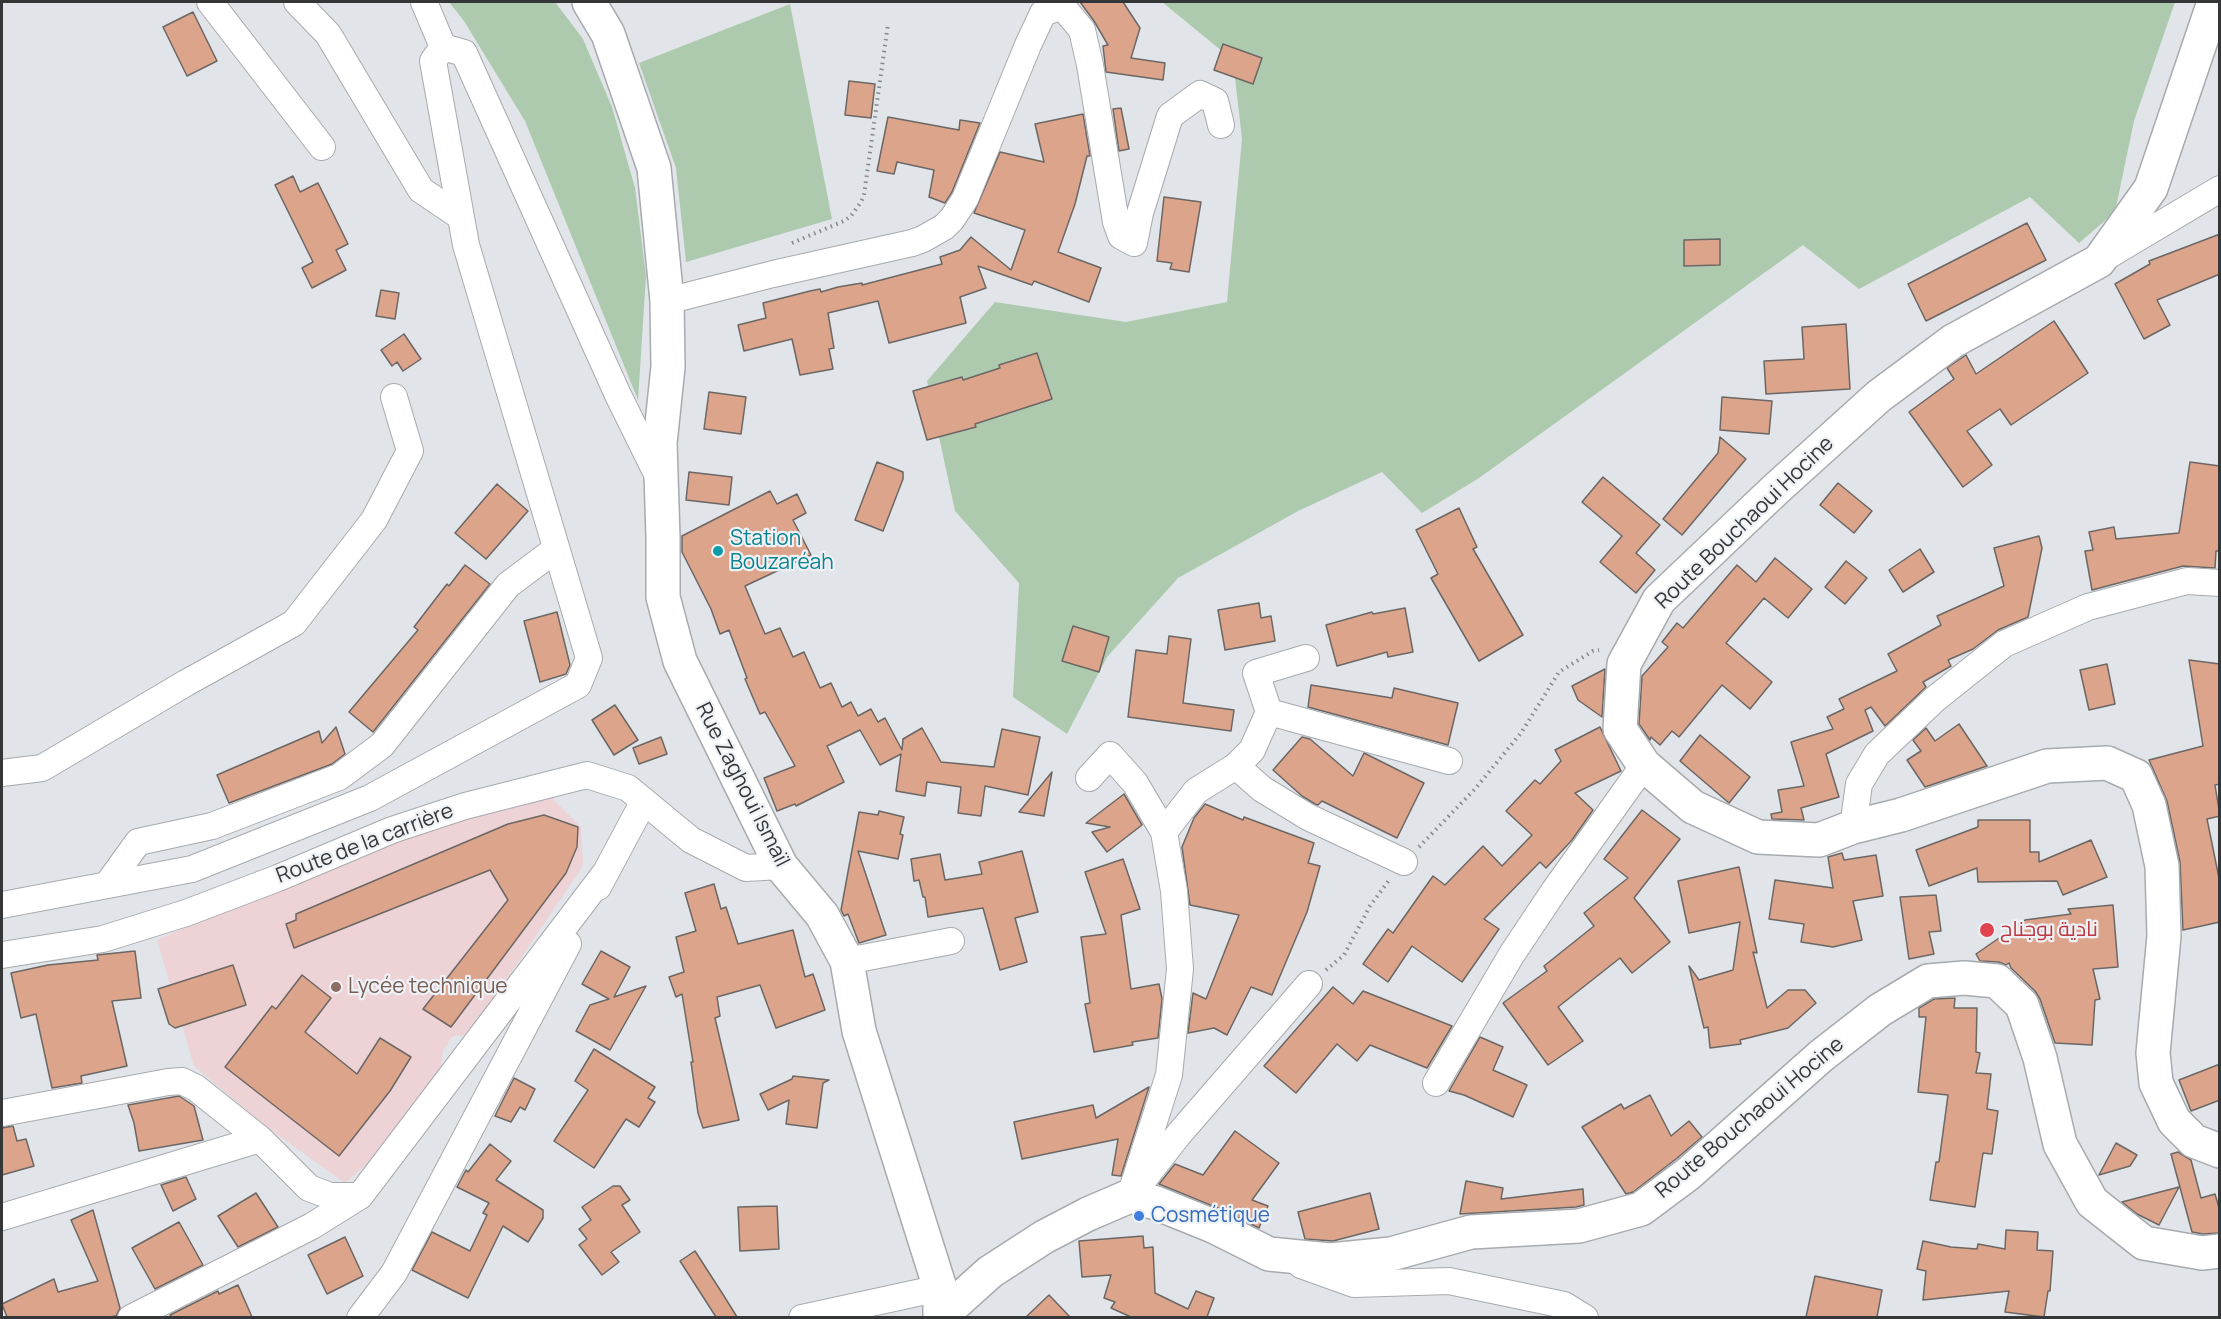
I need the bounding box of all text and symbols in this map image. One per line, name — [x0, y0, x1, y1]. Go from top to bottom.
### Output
street label: Route Bouchaoui Hocine — [1651, 431, 1839, 615]
place label: Station Bouzaréah — [730, 526, 834, 576]
marker: Station Bouzaréah — [711, 544, 725, 558]
street label: Rue Zaghoui Ismaïl — [690, 699, 794, 871]
street label: Route de la carrière — [273, 799, 457, 889]
place label: نادية بوجناح — [2000, 917, 2098, 943]
marker: نادية بوجناح — [1978, 921, 1996, 939]
place label: Lycée technique — [348, 974, 508, 1000]
marker: Lycée technique — [329, 980, 343, 994]
street label: Route Bouchaoui Hocine — [1651, 1032, 1849, 1204]
place label: Cosmétique — [1151, 1203, 1270, 1229]
marker: Cosmétique — [1132, 1209, 1146, 1223]

